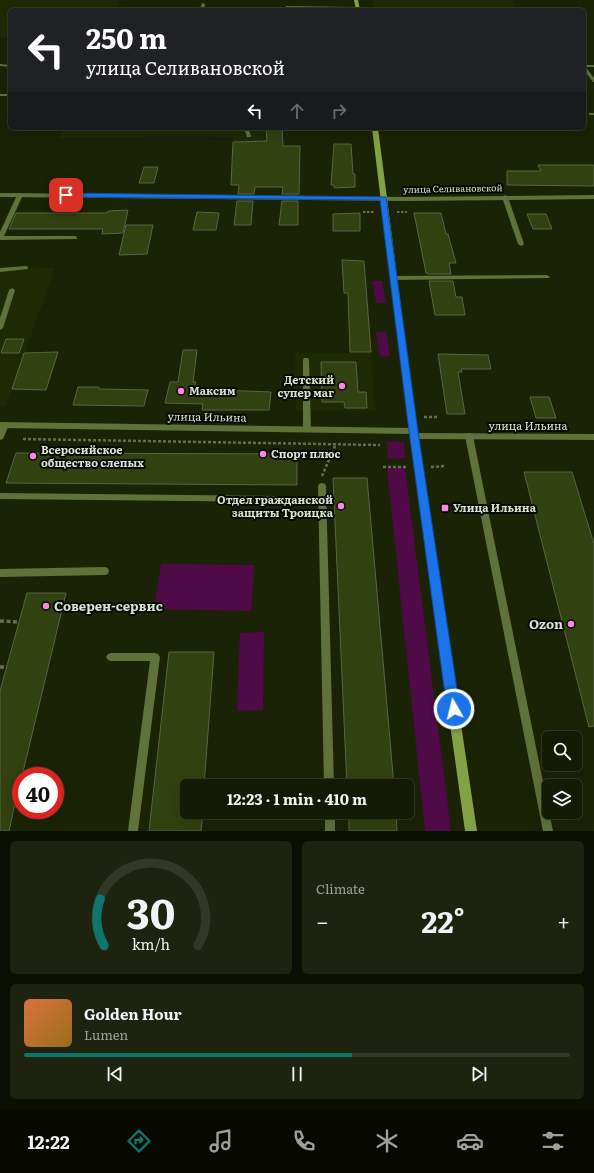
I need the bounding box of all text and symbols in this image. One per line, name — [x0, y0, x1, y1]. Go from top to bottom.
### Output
text: 250 m — [86, 16, 167, 58]
icon: left — [20, 24, 72, 76]
text: улица Селивановской — [86, 54, 285, 81]
icon: left — [244, 100, 266, 122]
icon: ahead — [286, 100, 308, 122]
icon: right — [328, 100, 350, 122]
pin — [49, 178, 83, 212]
street label: улица Селивановской — [403, 180, 503, 196]
icon: arrive — [55, 184, 77, 206]
place label: Детский супер маг — [277, 371, 334, 400]
marker: Детский супер маг — [337, 381, 347, 391]
place label: Максим — [189, 382, 236, 398]
marker: Максим — [176, 386, 186, 396]
street label: улица Ильина — [167, 407, 247, 425]
street label: улица Ильина — [489, 417, 568, 433]
place label: Всеросийское общество слепых — [41, 441, 144, 470]
place label: Спорт плюс — [271, 445, 340, 461]
marker: Спорт плюс — [258, 449, 268, 459]
marker: Всеросийское общество слепых — [28, 451, 38, 461]
place label: Отдел гражданской защиты Троицка — [217, 491, 334, 520]
place label: Улица Ильина — [453, 499, 537, 515]
marker: Отдел гражданской защиты Троицка — [336, 501, 346, 511]
marker: Улица Ильина — [440, 503, 450, 513]
place label: Соверен-сервис — [54, 596, 163, 615]
marker: Соверен-сервис — [41, 601, 51, 611]
place label: Ozon — [529, 614, 563, 633]
marker: Ozon — [566, 619, 576, 629]
position arrow — [433, 688, 475, 730]
map controls — [542, 731, 582, 819]
button: search — [542, 731, 582, 771]
speed limit sign: 40 — [12, 767, 64, 819]
button: layers — [542, 779, 582, 819]
text: 12:23 · 1 min · 410 m — [227, 787, 367, 810]
text: 30 — [127, 879, 175, 941]
text: Climate — [316, 879, 365, 898]
text: 22° — [421, 898, 465, 942]
text: − — [316, 904, 329, 937]
text: + — [557, 904, 570, 937]
text: km/h — [132, 932, 171, 953]
text: Golden Hour — [84, 1002, 182, 1025]
text: Lumen — [84, 1025, 128, 1044]
icon: previous — [104, 1063, 126, 1085]
icon: pause — [286, 1063, 308, 1085]
icon: next — [468, 1063, 490, 1085]
icon: directions — [125, 1127, 153, 1155]
icon: music — [207, 1127, 235, 1155]
icon: phone — [290, 1127, 318, 1155]
icon: climate — [373, 1127, 401, 1155]
icon: car — [456, 1127, 484, 1155]
icon: filters — [539, 1127, 567, 1155]
text: 12:22 — [27, 1128, 70, 1155]

